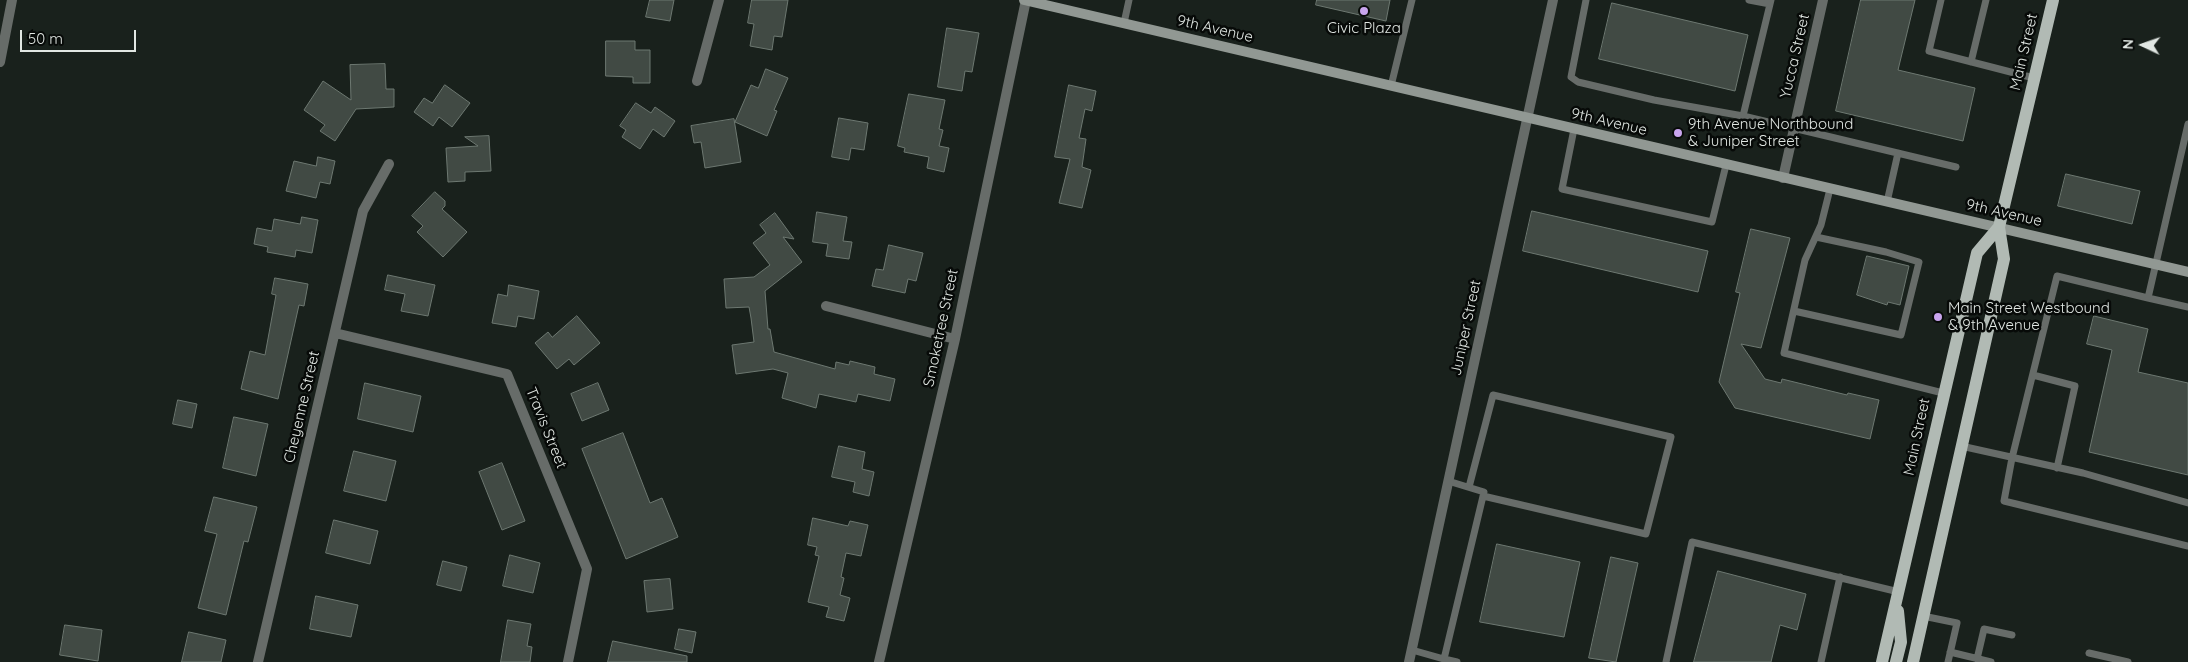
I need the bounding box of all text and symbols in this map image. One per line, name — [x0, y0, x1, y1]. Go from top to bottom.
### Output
marker: Civic Plaza — [1358, 5, 1370, 17]
street label: 9th Avenue — [1175, 12, 1255, 46]
street label: Yucca Street — [1777, 12, 1813, 100]
street label: Main Street — [2006, 12, 2042, 92]
place label: Civic Plaza — [1327, 19, 1401, 37]
scale bar — [22, 20, 139, 52]
north arrow — [2118, 20, 2168, 70]
text: 50 m — [28, 29, 63, 48]
text: N — [2119, 39, 2137, 50]
street label: 9th Avenue — [1569, 105, 1649, 139]
place label: 9th Avenue Northbound & Juniper Street — [1688, 115, 1853, 150]
marker: 9th Avenue Northbound & Juniper Street — [1672, 127, 1684, 139]
street label: 9th Avenue — [1964, 196, 2044, 230]
street label: Smoketree Street — [920, 267, 962, 389]
street label: Juniper Street — [1447, 278, 1485, 378]
place label: Main Street Westbound & 9th Avenue — [1948, 299, 2110, 334]
marker: Main Street Westbound & 9th Avenue — [1932, 311, 1944, 323]
street label: Cheyenne Street — [280, 349, 324, 465]
street label: Travis Street — [522, 385, 570, 471]
street label: Main Street — [1900, 397, 1934, 477]

